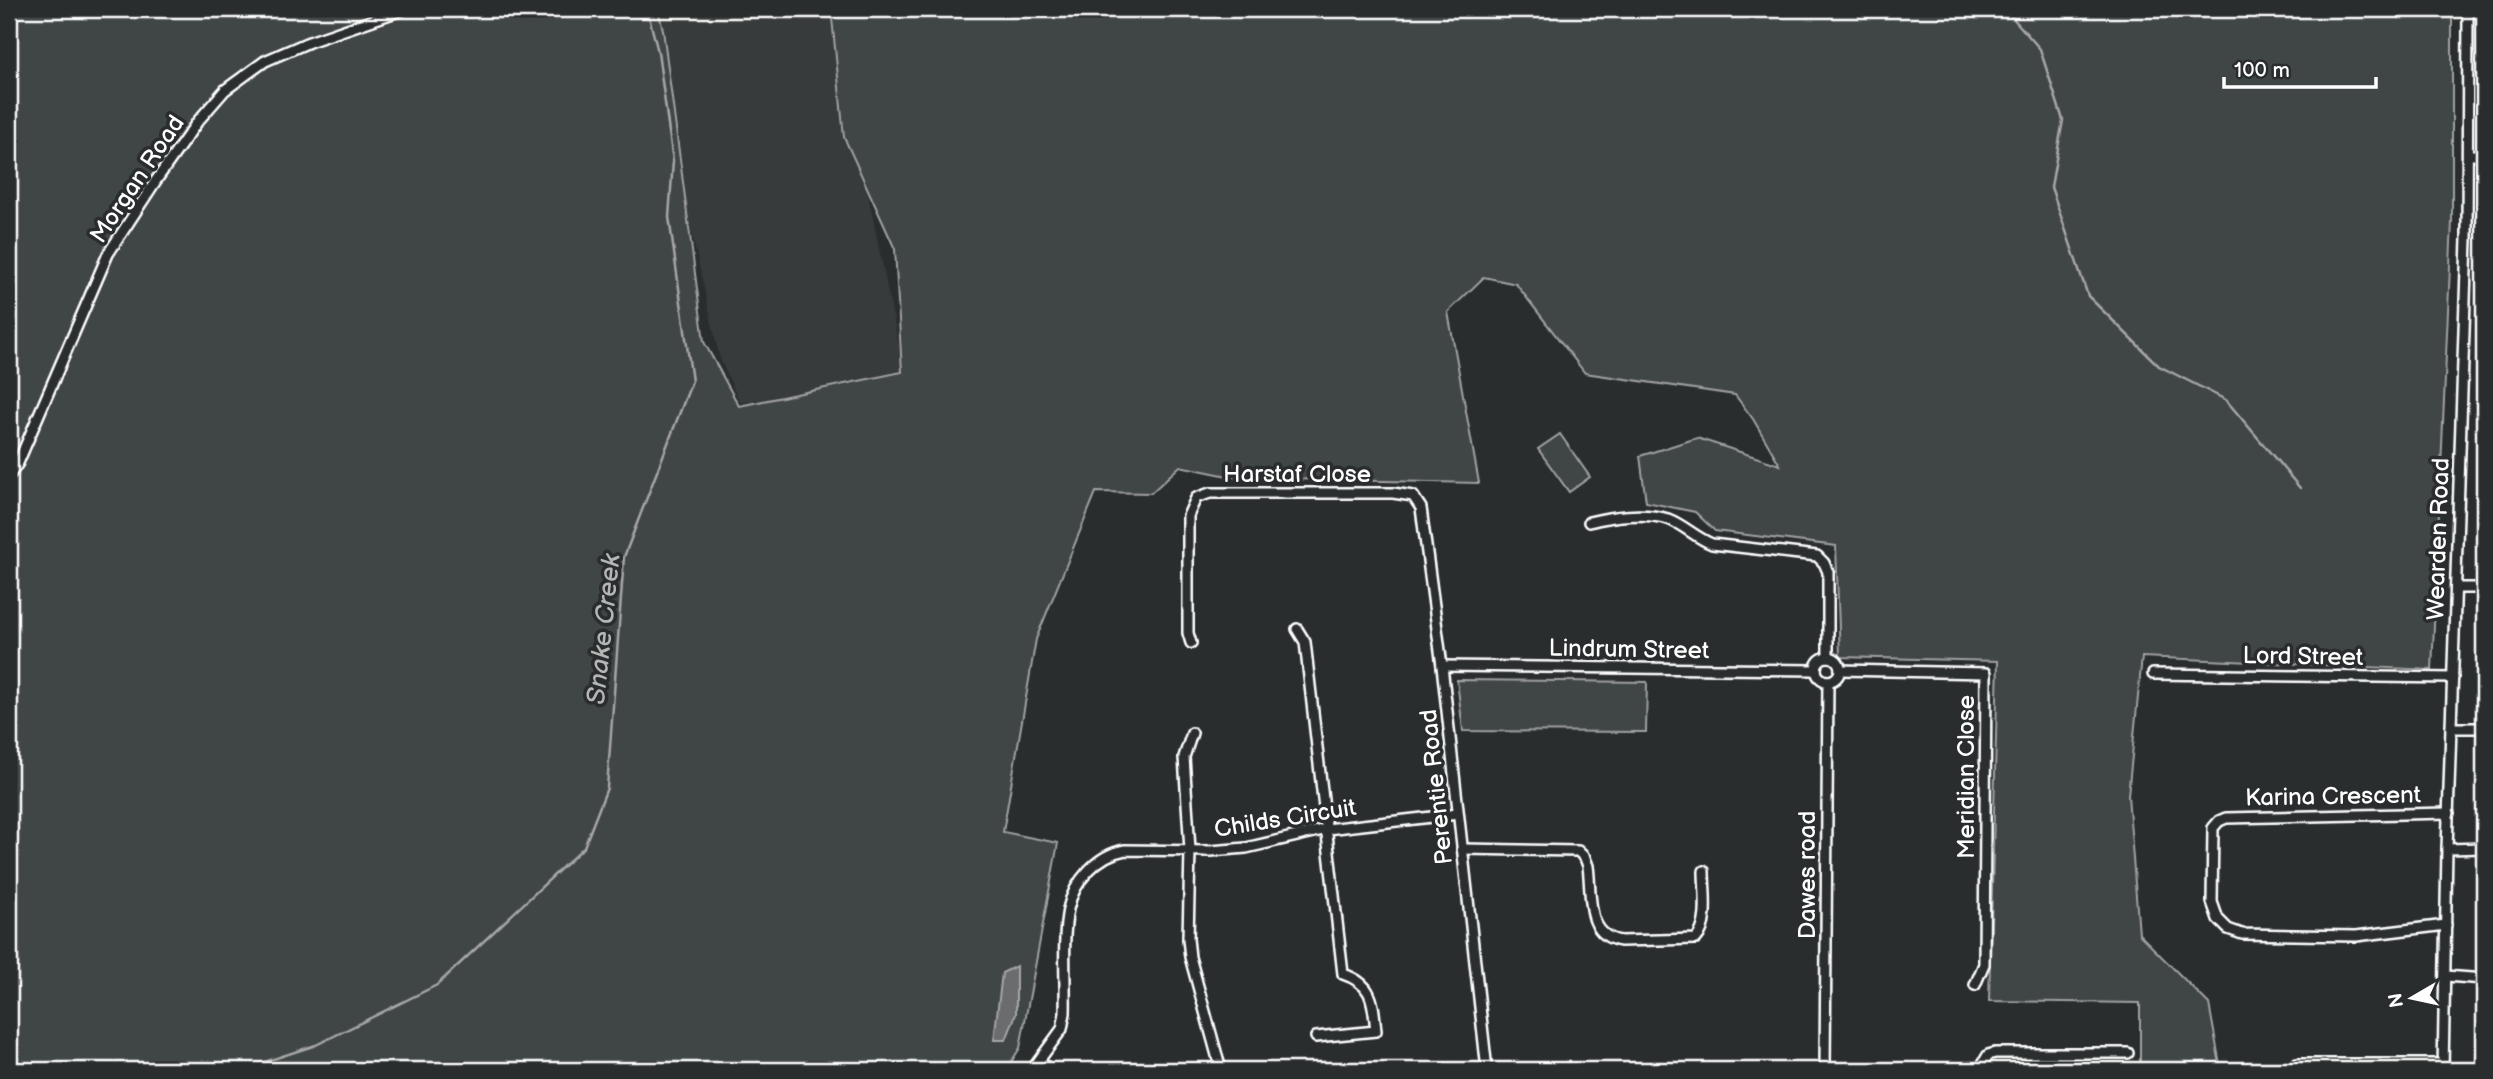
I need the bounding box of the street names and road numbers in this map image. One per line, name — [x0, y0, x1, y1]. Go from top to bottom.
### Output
street label: Morgan Road — [84, 110, 191, 249]
street label: Wearden Road — [2421, 457, 2456, 621]
street label: Harstaf Close — [1223, 460, 1371, 489]
street label: Lindrum Street — [1549, 634, 1710, 665]
street label: Lord Street — [2242, 641, 2364, 672]
street label: Meridian Close — [1952, 695, 1981, 859]
street label: Perentie Road — [1414, 708, 1459, 866]
street label: Karina Crescent — [2245, 780, 2422, 813]
street label: Childs Circuit — [1212, 793, 1359, 844]
street label: Dawes road — [1793, 811, 1822, 939]

